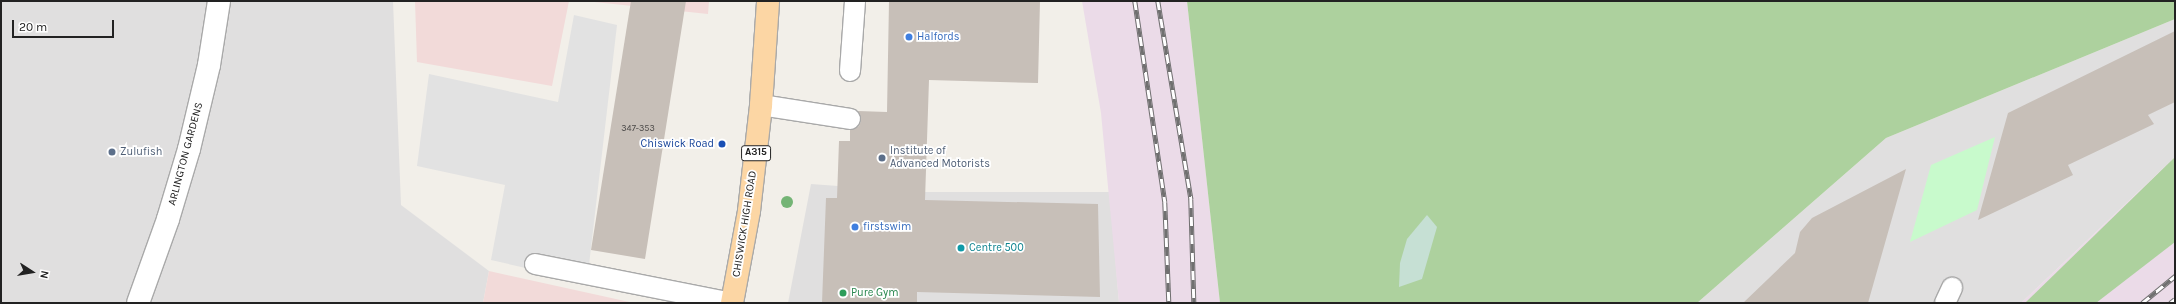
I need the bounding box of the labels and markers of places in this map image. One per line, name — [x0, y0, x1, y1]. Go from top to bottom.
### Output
place label: Halfords — [917, 30, 960, 44]
marker: Halfords — [904, 32, 914, 42]
place label: Chiswick Road — [641, 137, 714, 151]
marker: Chiswick Road — [717, 139, 727, 149]
place label: Zulufish — [120, 145, 162, 159]
place label: Institute of Advanced Motorists — [890, 145, 990, 171]
marker: Zulufish — [107, 147, 117, 157]
marker: Institute of Advanced Motorists — [877, 153, 887, 163]
place label: firstswim — [863, 220, 911, 234]
marker: firstswim — [850, 222, 860, 232]
place label: Centre 500 — [969, 241, 1024, 255]
marker: Centre 500 — [956, 243, 966, 253]
place label: Pure Gym — [851, 286, 898, 300]
marker: Pure Gym — [838, 288, 848, 298]

